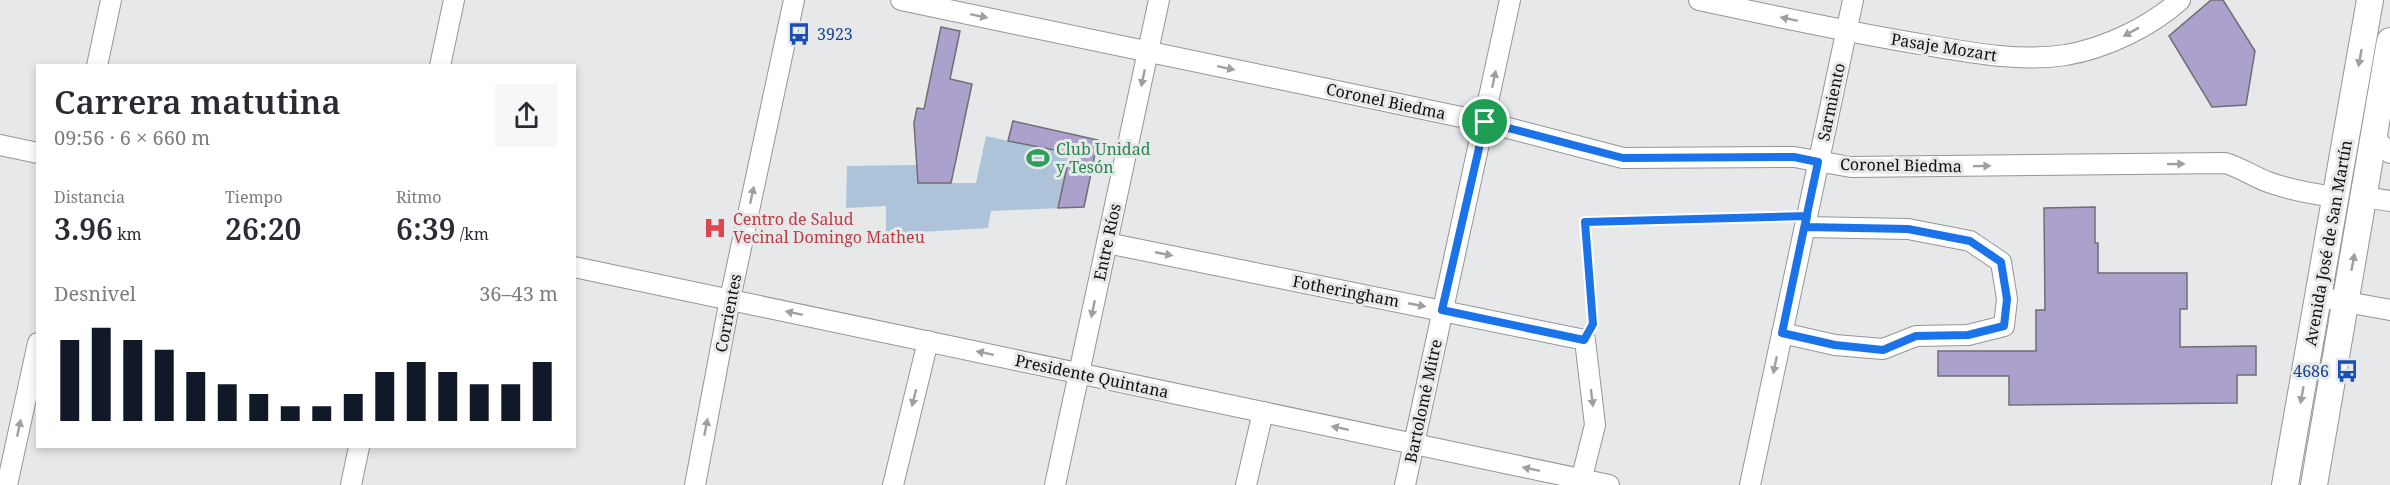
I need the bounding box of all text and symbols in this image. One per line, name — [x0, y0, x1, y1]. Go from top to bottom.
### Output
one-way arrow — [970, 12, 989, 21]
one-way arrow — [1780, 14, 1799, 23]
bus stop icon: 3923 — [786, 21, 812, 47]
place label: 3923 — [817, 23, 853, 45]
one-way arrow — [2122, 27, 2139, 37]
street label: Pasaje Mozart — [1889, 28, 1999, 66]
one-way arrow — [2355, 48, 2364, 67]
street label: Sarmiento — [1812, 61, 1850, 143]
one-way arrow — [1217, 64, 1236, 73]
one-way arrow — [1138, 69, 1147, 88]
one-way arrow — [1489, 70, 1499, 88]
street label: Coronel Biedma — [1324, 78, 1448, 124]
text: Carrera matutina — [54, 79, 341, 124]
button: share — [495, 84, 558, 147]
pin — [1459, 96, 1510, 147]
icon: arrive — [1468, 105, 1501, 138]
text: 09:56 · 6 × 660 m — [54, 124, 210, 151]
place label: Club Unidad y Tesón — [1056, 138, 1151, 178]
street label: Avenida José de San Martín — [2299, 138, 2357, 348]
sports icon: Club Unidad y Tesón — [1025, 145, 1051, 171]
street label: Coronel Biedma — [1840, 153, 1962, 177]
one-way arrow — [2167, 159, 2186, 169]
one-way arrow — [1972, 161, 1991, 171]
text: Distancia — [54, 186, 125, 208]
text: Tiempo — [225, 186, 283, 208]
text: Ritmo — [396, 186, 442, 208]
one-way arrow — [748, 186, 758, 204]
street label: Entre Ríos — [1088, 201, 1126, 283]
text: 3.96 — [54, 208, 113, 249]
text: 26:20 — [225, 208, 301, 249]
text: 6:39 — [396, 208, 456, 249]
place label: Centro de Salud Vecinal Domingo Matheu — [733, 208, 925, 248]
hospital icon: Centro de Salud Vecinal Domingo Matheu — [702, 215, 728, 241]
text: km — [113, 223, 142, 245]
text: /km — [456, 223, 489, 245]
one-way arrow — [1155, 250, 1174, 259]
one-way arrow — [2349, 252, 2358, 271]
street label: Fotheringham — [1291, 270, 1401, 312]
street label: Corrientes — [710, 272, 746, 354]
text: Desnivel — [54, 280, 136, 307]
text: 36–43 m — [479, 280, 558, 307]
one-way arrow — [1087, 300, 1097, 319]
one-way arrow — [1408, 301, 1427, 310]
one-way arrow — [784, 308, 803, 317]
street label: Bartolomé Mitre — [1399, 337, 1447, 465]
one-way arrow — [975, 348, 994, 357]
street label: Presidente Quintana — [1013, 349, 1171, 403]
one-way arrow — [1770, 356, 1779, 375]
bus stop icon: 4686 — [2334, 358, 2360, 384]
place label: 4686 — [2293, 360, 2329, 382]
one-way arrow — [2297, 385, 2306, 404]
one-way arrow — [909, 389, 919, 407]
one-way arrow — [1587, 389, 1596, 408]
one-way arrow — [702, 418, 711, 437]
one-way arrow — [15, 419, 25, 437]
one-way arrow — [1330, 423, 1349, 432]
one-way arrow — [1522, 463, 1540, 473]

